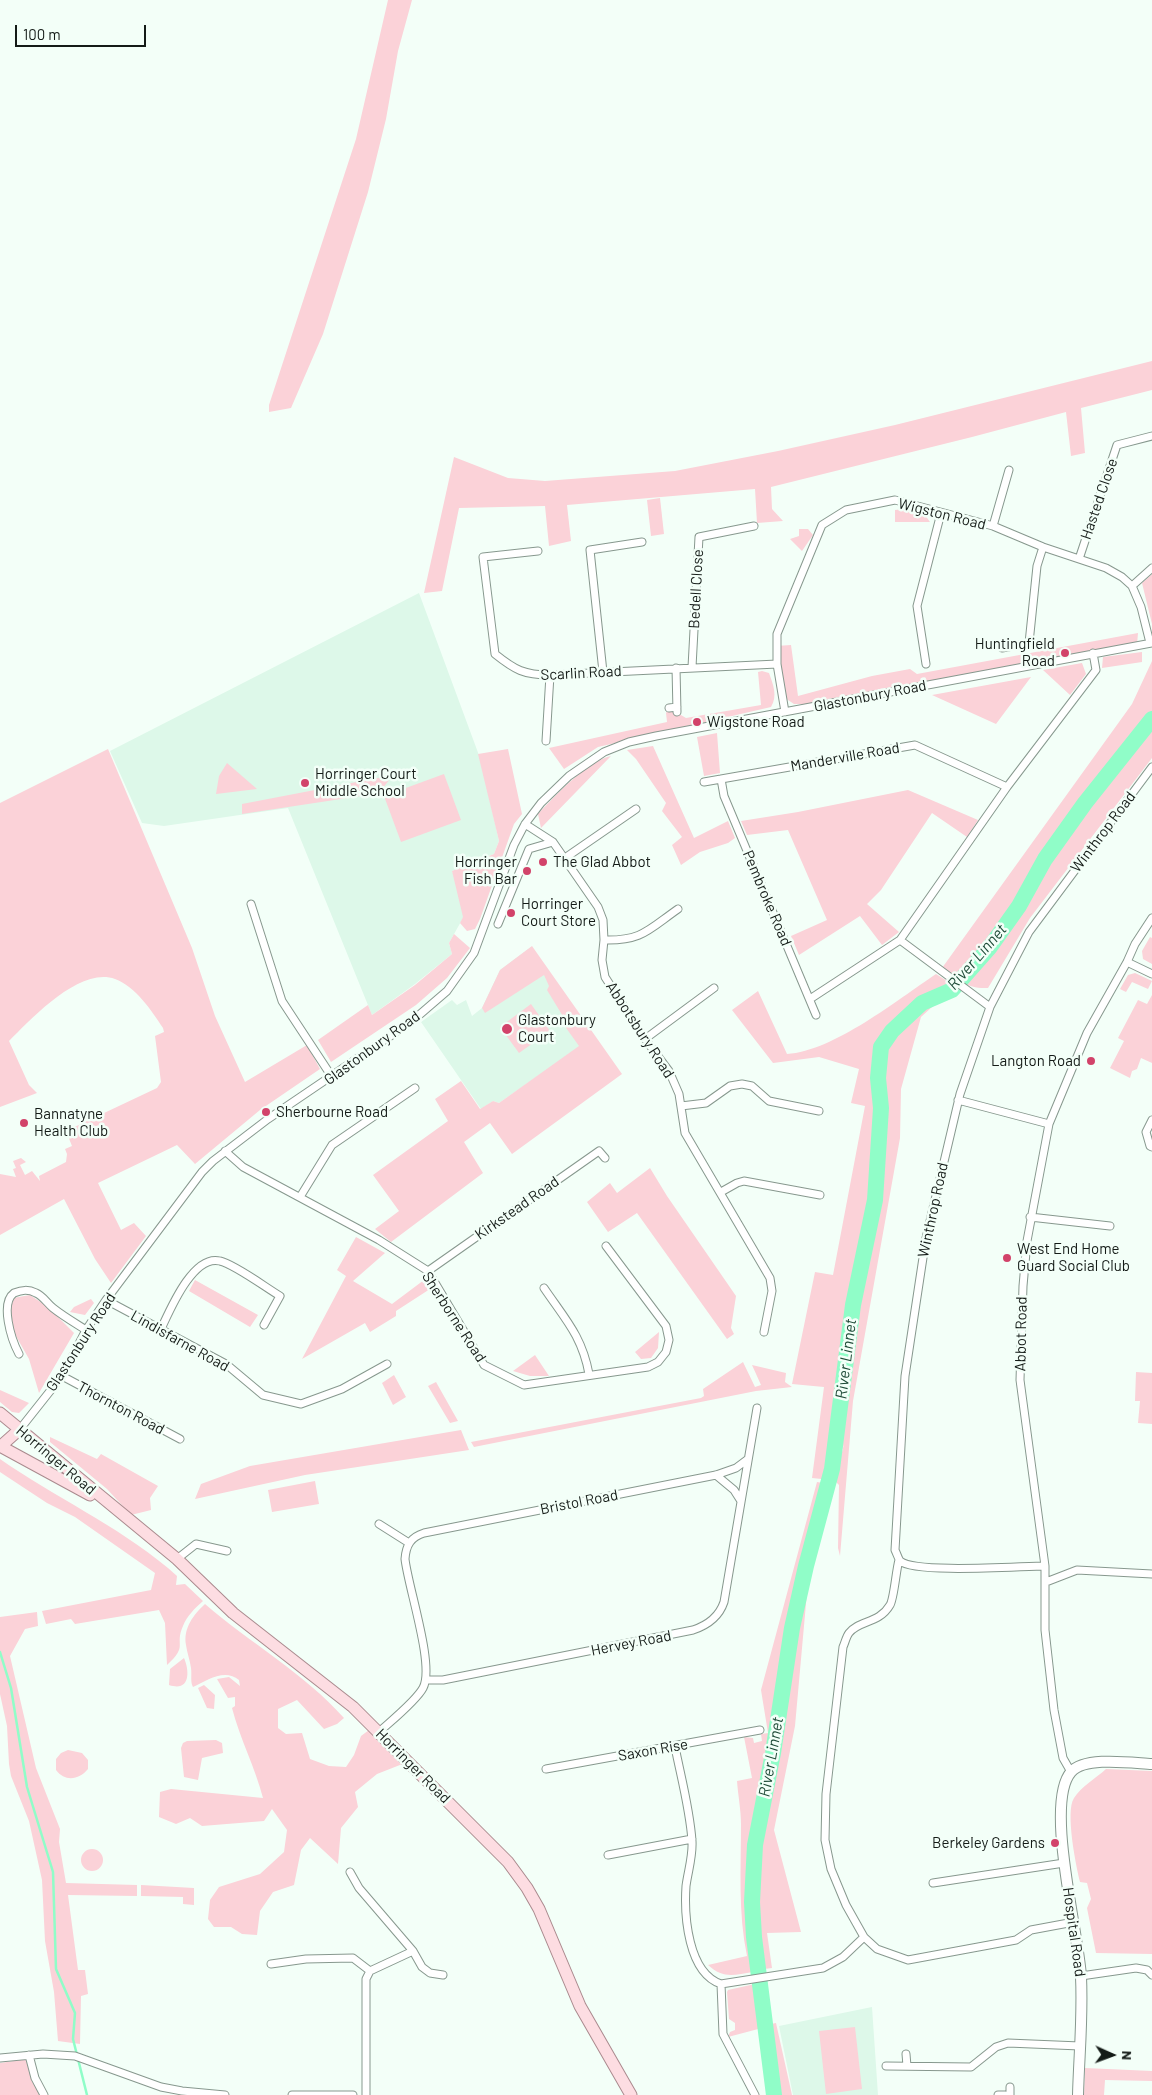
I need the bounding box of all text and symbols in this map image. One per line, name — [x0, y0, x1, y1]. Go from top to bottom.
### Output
scale bar — [18, 15, 149, 47]
text: 100 m — [23, 25, 61, 43]
street label: Hasted Close — [1077, 456, 1121, 542]
street label: Wigston Road — [896, 494, 988, 534]
street label: Bedell Close — [685, 549, 707, 629]
place label: Huntingfield Road — [975, 635, 1055, 670]
marker: Huntingfield Road — [1059, 647, 1071, 659]
street label: Scarlin Road — [540, 662, 622, 684]
street label: Glastonbury Road — [812, 676, 928, 716]
place label: Wigstone Road — [707, 713, 805, 731]
marker: Wigstone Road — [691, 716, 703, 728]
street label: Manderville Road — [789, 739, 901, 775]
place label: Horringer Court Middle School — [315, 765, 417, 800]
marker: Horringer Court Middle School — [299, 777, 311, 789]
street label: Winthrop Road — [1067, 788, 1139, 876]
street label: Pembroke Road — [739, 847, 795, 949]
place label: Horringer Fish Bar — [455, 853, 517, 888]
place label: The Glad Abbot — [553, 853, 651, 871]
marker: The Glad Abbot — [537, 856, 549, 868]
marker: Horringer Fish Bar — [521, 865, 533, 877]
place label: Horringer Court Store — [521, 895, 596, 930]
marker: Horringer Court Store — [505, 907, 517, 919]
water label: River Linnet — [943, 920, 1011, 994]
street label: Abbotsbury Road — [602, 978, 678, 1082]
street label: Glastonbury Road — [321, 1007, 423, 1089]
place label: Glastonbury Court — [518, 1011, 596, 1046]
marker: Glastonbury Court — [500, 1022, 514, 1036]
place label: Langton Road — [991, 1052, 1081, 1070]
marker: Langton Road — [1085, 1055, 1097, 1067]
place label: Sherbourne Road — [276, 1103, 388, 1121]
place label: Bannatyne Health Club — [34, 1105, 108, 1140]
marker: Sherbourne Road — [260, 1106, 272, 1118]
marker: Bannatyne Health Club — [18, 1117, 30, 1129]
street label: Winthrop Road — [914, 1161, 952, 1259]
street label: Kirkstead Road — [472, 1172, 562, 1244]
place label: West End Home Guard Social Club — [1017, 1240, 1130, 1275]
marker: West End Home Guard Social Club — [1001, 1252, 1013, 1264]
street label: Sherborne Road — [418, 1268, 490, 1366]
street label: Glastonbury Road — [42, 1289, 120, 1395]
street label: Abbot Road — [1011, 1296, 1031, 1372]
street label: Lindisfarne Road — [128, 1306, 232, 1376]
water label: River Linnet — [832, 1318, 860, 1400]
street label: Thornton Road — [74, 1378, 168, 1438]
street label: Horringer Road — [13, 1421, 99, 1499]
street label: Bristol Road — [539, 1486, 619, 1518]
street label: Hervey Road — [589, 1626, 673, 1660]
water label: River Linnet — [755, 1716, 787, 1798]
street label: Horringer Road — [372, 1725, 454, 1807]
street label: Saxon Rise — [617, 1735, 689, 1765]
place label: Berkeley Gardens — [932, 1834, 1045, 1852]
marker: Berkeley Gardens — [1049, 1837, 1061, 1849]
street label: Hospital Road — [1059, 1886, 1089, 1978]
north arrow — [1087, 2030, 1137, 2080]
text: N — [1119, 2051, 1136, 2060]

